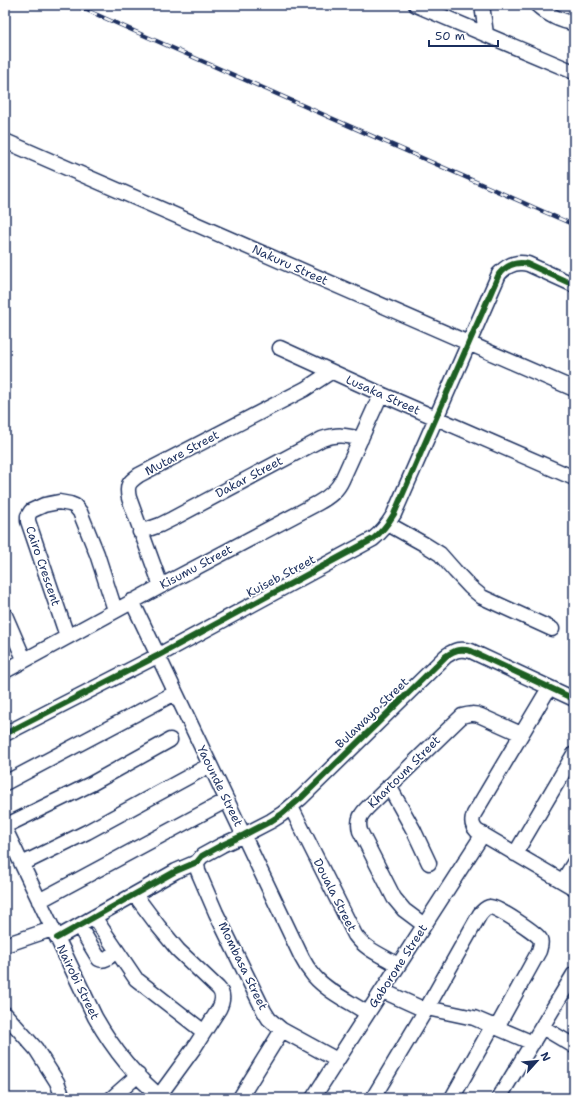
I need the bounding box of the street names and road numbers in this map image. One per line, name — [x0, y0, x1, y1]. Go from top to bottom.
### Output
street label: Nakuru Street — [250, 241, 330, 289]
street label: Lusaka Street — [343, 372, 423, 418]
street label: Mutare Street — [142, 427, 222, 479]
street label: Dakar Street — [213, 453, 285, 501]
street label: Cairo Crescent — [22, 524, 64, 608]
street label: Kisumu Street — [157, 541, 235, 593]
street label: Kuiseb Street — [244, 551, 318, 601]
street label: Bulawayo Street — [332, 674, 412, 752]
street label: Khartoum Street — [364, 732, 444, 812]
street label: Yaounde Street — [193, 743, 247, 829]
street label: Douala Street — [310, 856, 360, 934]
street label: Mombasa Street — [215, 919, 271, 1013]
street label: Gaborone Street — [365, 921, 431, 1011]
street label: Nairobi Street — [53, 942, 103, 1022]

